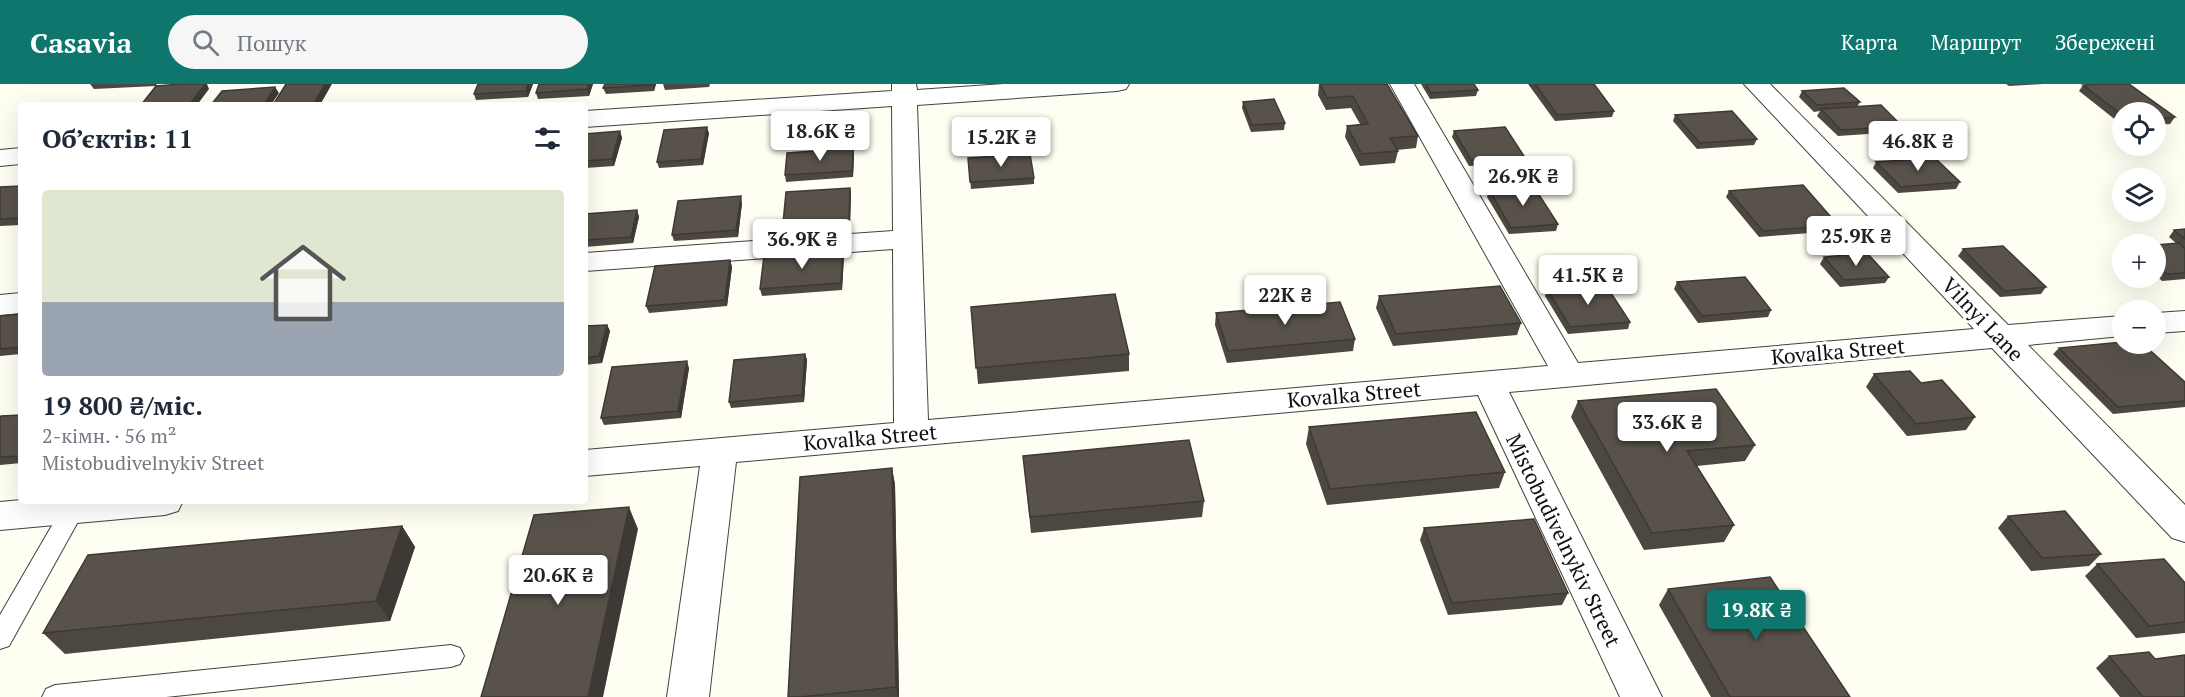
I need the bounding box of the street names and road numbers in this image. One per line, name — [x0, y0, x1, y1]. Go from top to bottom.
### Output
street label: Vilnyi Lane — [1936, 271, 2030, 367]
street label: Kovalka Street — [1770, 331, 1906, 371]
street label: Kovalka Street — [1286, 374, 1422, 414]
street label: Kovalka Street — [802, 417, 938, 457]
street label: Mistobudivelnykiv Street — [1500, 429, 1628, 651]

